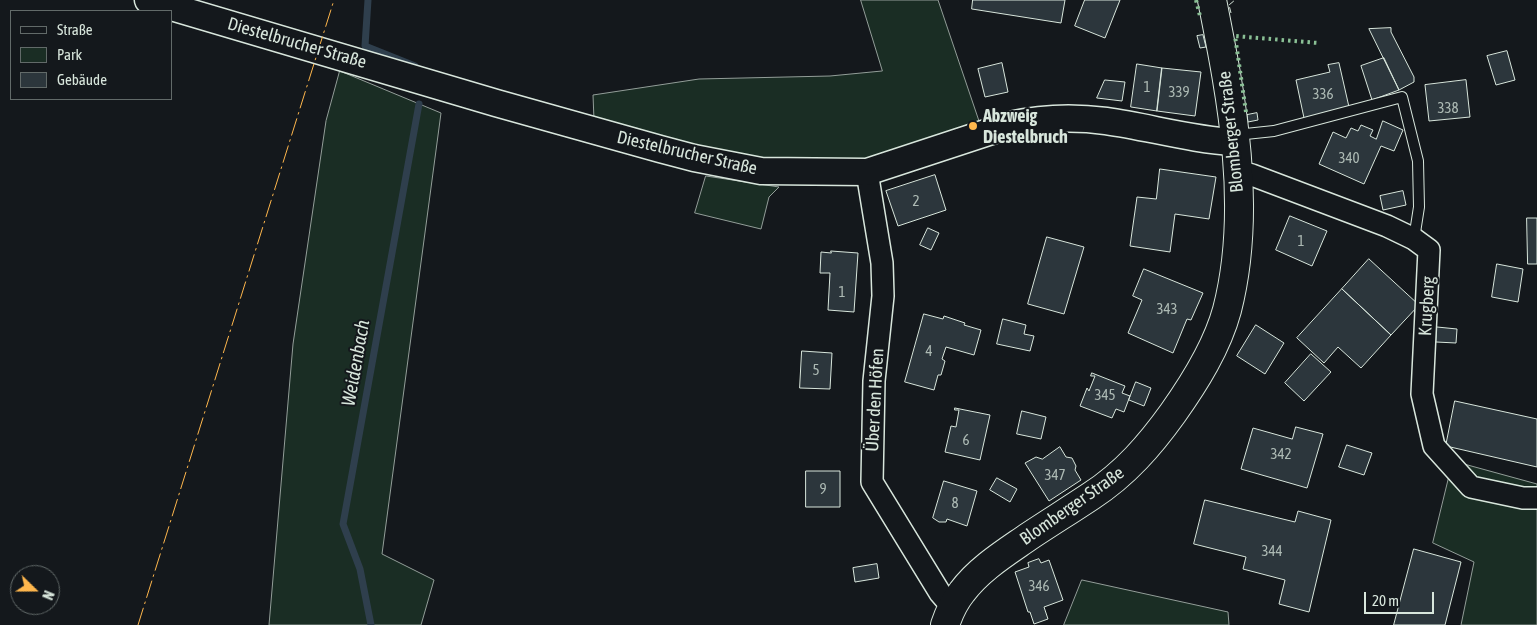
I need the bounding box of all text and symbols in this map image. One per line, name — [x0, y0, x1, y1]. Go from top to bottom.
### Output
legend — [10, 10, 172, 100]
street label: Diestelbrucher Straße — [225, 13, 369, 73]
text: Straße — [57, 21, 93, 38]
text: Park — [57, 46, 82, 63]
street label: Blomberger Straße — [1214, 70, 1248, 194]
text: Gebäude — [57, 71, 107, 88]
house number: 1 — [1143, 78, 1151, 96]
house number: 339 — [1168, 83, 1190, 101]
house number: 336 — [1312, 85, 1334, 103]
house number: 338 — [1437, 99, 1459, 117]
place label: Abzweig Diestelbruch — [983, 105, 1068, 148]
marker: Abzweig Diestelbruch — [967, 120, 979, 132]
street label: Diestelbrucher Straße — [615, 126, 759, 180]
house number: 340 — [1338, 149, 1360, 167]
house number: 2 — [912, 192, 920, 210]
house number: 1 — [1297, 232, 1305, 250]
street label: Krugberg — [1415, 276, 1439, 336]
house number: 1 — [838, 283, 846, 301]
house number: 343 — [1156, 300, 1178, 318]
water label: Weidenbach — [337, 318, 375, 408]
house number: 4 — [925, 342, 933, 360]
street label: Über den Höfen — [861, 348, 889, 452]
house number: 5 — [812, 361, 820, 379]
house number: 345 — [1094, 386, 1116, 404]
house number: 6 — [962, 431, 970, 449]
house number: 342 — [1270, 445, 1292, 463]
street label: Blomberger Straße — [1016, 462, 1128, 550]
house number: 347 — [1044, 466, 1066, 484]
house number: 9 — [819, 480, 827, 498]
house number: 8 — [951, 494, 959, 512]
house number: 344 — [1261, 542, 1283, 560]
north arrow — [10, 565, 60, 615]
house number: 346 — [1028, 577, 1050, 595]
scale bar — [1367, 582, 1437, 614]
text: N — [39, 588, 57, 602]
text: 20 m — [1372, 592, 1399, 609]

